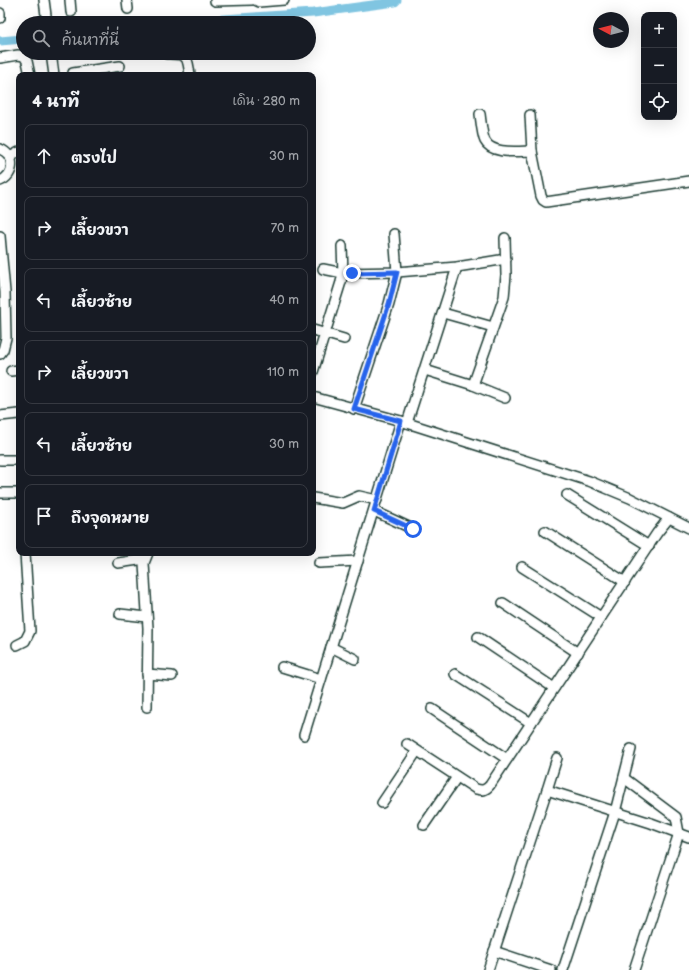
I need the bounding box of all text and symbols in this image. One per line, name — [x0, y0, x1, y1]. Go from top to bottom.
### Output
north arrow — [593, 12, 629, 48]
map controls — [641, 12, 677, 120]
button: + — [641, 12, 677, 48]
search box — [16, 16, 316, 60]
icon: search — [30, 27, 52, 49]
text: ค้นหาที่นี่ — [62, 31, 119, 50]
button: − — [641, 48, 677, 84]
button: locate — [641, 84, 677, 120]
text: 4 นาที — [32, 92, 79, 112]
text: เดิน · 280 m — [233, 93, 300, 109]
icon: ahead — [33, 145, 55, 167]
text: 30 m — [269, 148, 299, 164]
text: ตรงไป — [71, 149, 117, 168]
icon: right — [33, 217, 55, 239]
text: 70 m — [271, 220, 299, 236]
text: เลี้ยวขวา — [71, 221, 129, 240]
route end — [343, 264, 361, 282]
icon: left — [33, 289, 55, 311]
text: 40 m — [269, 292, 299, 308]
text: เลี้ยวซ้าย — [71, 293, 132, 312]
icon: right — [33, 361, 55, 383]
text: 110 m — [267, 364, 299, 380]
text: เลี้ยวขวา — [71, 365, 129, 384]
icon: left — [33, 433, 55, 455]
text: 30 m — [269, 436, 299, 452]
text: เลี้ยวซ้าย — [71, 437, 132, 456]
icon: arrive — [33, 505, 55, 527]
text: ถึงจุดหมาย — [71, 509, 149, 528]
route start — [404, 520, 422, 538]

